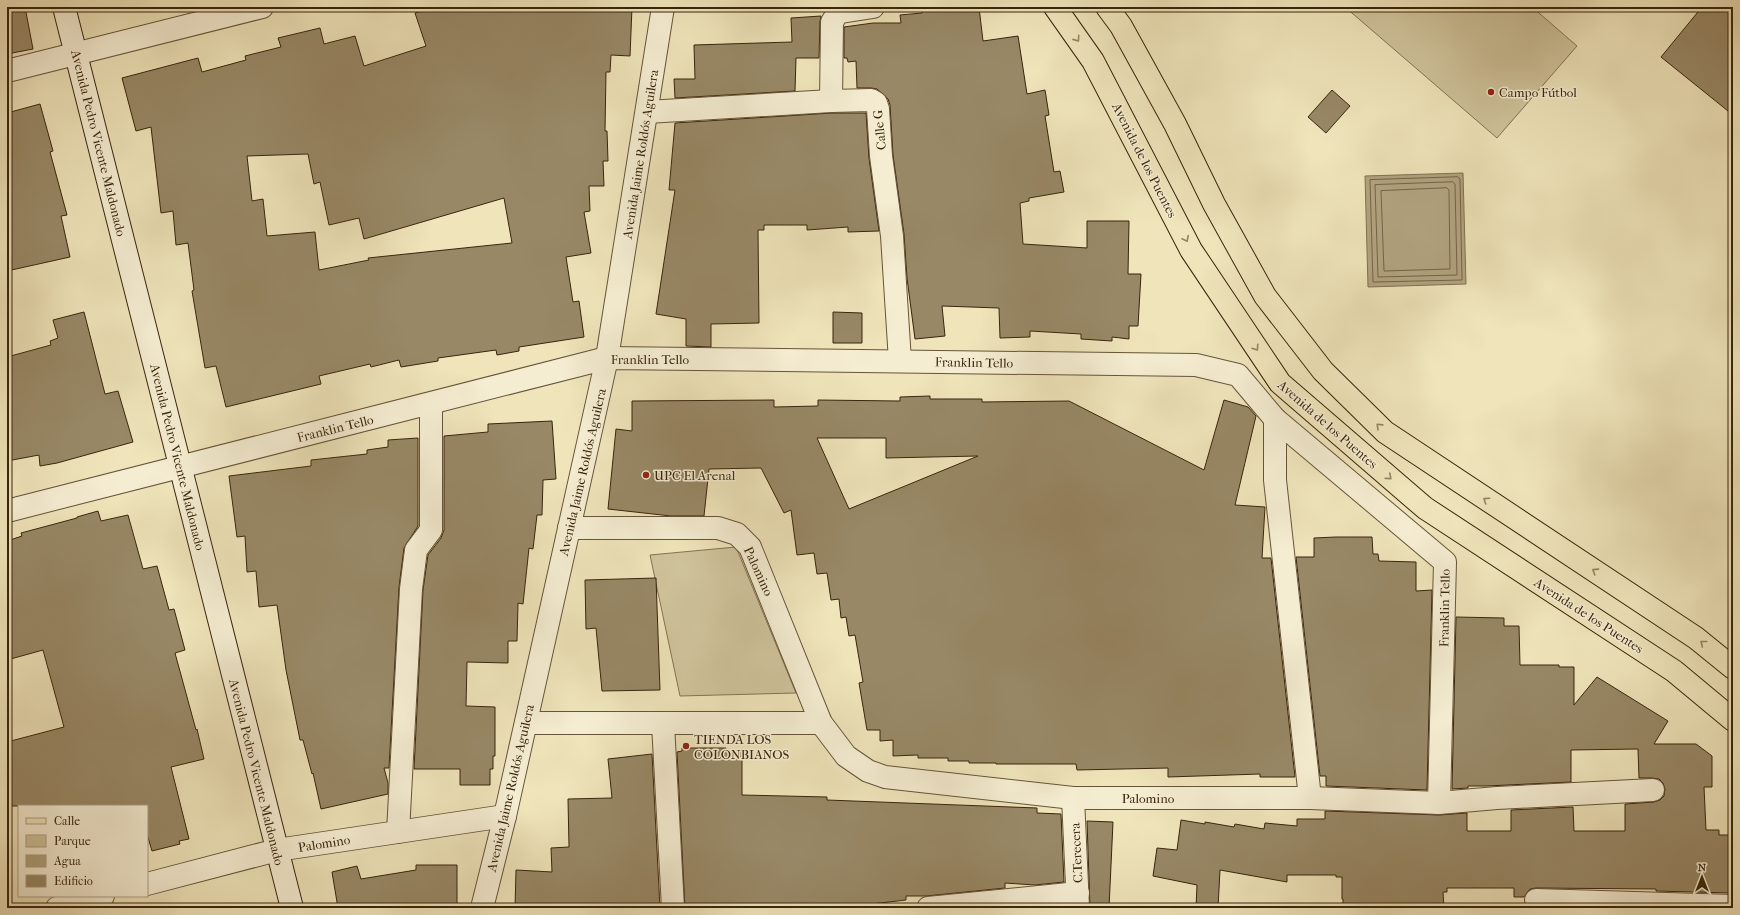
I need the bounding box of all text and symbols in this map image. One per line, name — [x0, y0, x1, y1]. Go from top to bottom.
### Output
one-way arrow — [1072, 34, 1079, 41]
street label: Avenida Pedro Vicente Maldonado — [68, 47, 129, 238]
street label: Avenida Jaime Roldós Aguilera — [620, 67, 661, 241]
place label: Campo Fútbol — [1499, 85, 1577, 100]
marker: Campo Fútbol — [1486, 87, 1496, 97]
street label: Avenida de los Puentes — [1109, 99, 1180, 220]
street label: Calle G — [870, 109, 889, 151]
one-way arrow — [1181, 235, 1188, 242]
one-way arrow — [1251, 344, 1259, 351]
street label: Franklin Tello — [611, 352, 690, 367]
street label: Franklin Tello — [935, 354, 1014, 371]
street label: Avenida Pedro Vicente Maldonado — [147, 361, 208, 552]
street label: Avenida de los Puentes — [1274, 376, 1381, 472]
street label: Avenida Jaime Roldós Aguilera — [556, 386, 609, 558]
street label: Franklin Tello — [295, 412, 375, 445]
one-way arrow — [1376, 423, 1384, 431]
place label: UPC El Arenal — [654, 468, 736, 483]
marker: UPC El Arenal — [641, 470, 651, 480]
one-way arrow — [1384, 472, 1392, 480]
one-way arrow — [1483, 497, 1490, 505]
street label: Palomino — [741, 544, 777, 599]
street label: Franklin Tello — [1436, 568, 1453, 647]
one-way arrow — [1592, 568, 1599, 576]
street label: Avenida de los Puentes — [1531, 574, 1646, 656]
one-way arrow — [1700, 641, 1707, 648]
street label: Avenida Pedro Vicente Maldonado — [226, 676, 287, 867]
street label: Avenida Jaime Roldós Aguilera — [484, 702, 537, 874]
place label: TIENDA LOS COLONBIANOS — [694, 732, 790, 762]
marker: TIENDA LOS COLONBIANOS — [681, 741, 691, 751]
street label: Palomino — [1122, 791, 1175, 806]
legend — [18, 805, 148, 897]
text: Calle — [54, 814, 80, 828]
street label: C.Terecera — [1067, 821, 1086, 883]
street label: Palomino — [297, 832, 352, 855]
text: Parque — [54, 834, 91, 848]
text: Agua — [53, 854, 81, 868]
north arrow — [1682, 857, 1722, 897]
text: N — [1698, 861, 1707, 874]
text: Edificio — [54, 874, 93, 888]

